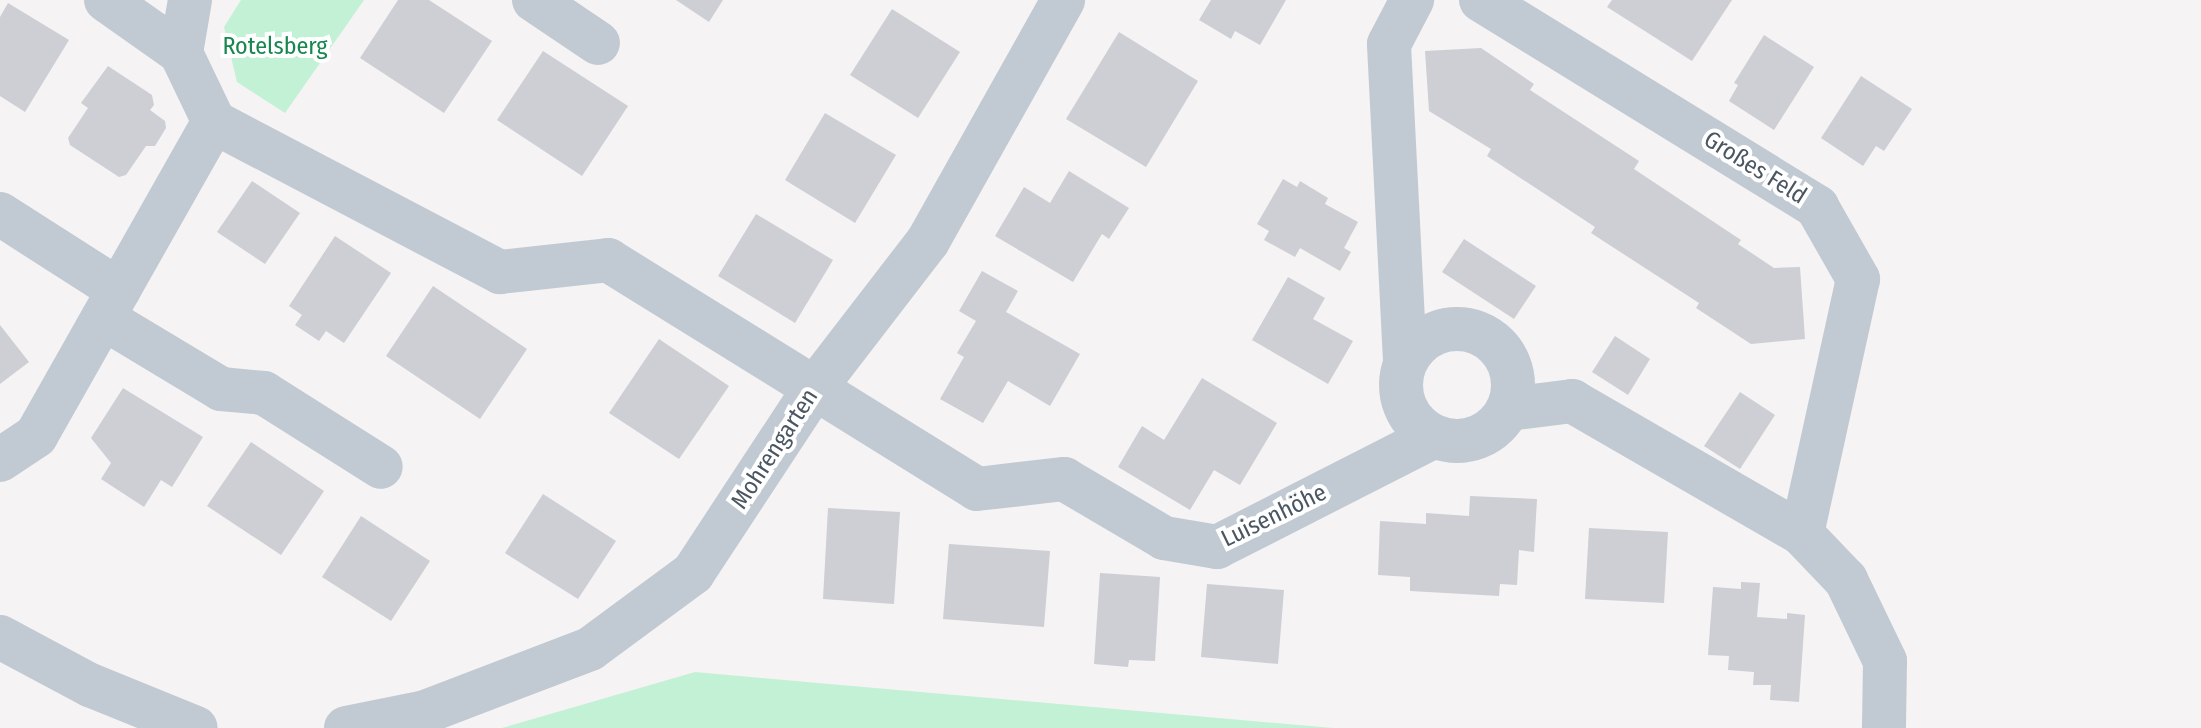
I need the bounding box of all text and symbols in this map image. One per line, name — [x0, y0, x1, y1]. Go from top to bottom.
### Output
park label: Rotelsberg — [222, 33, 328, 61]
street label: Großes Feld — [1698, 125, 1812, 211]
street label: Mohrengarten — [725, 384, 825, 514]
street label: Luisenhöhe — [1217, 478, 1331, 554]

